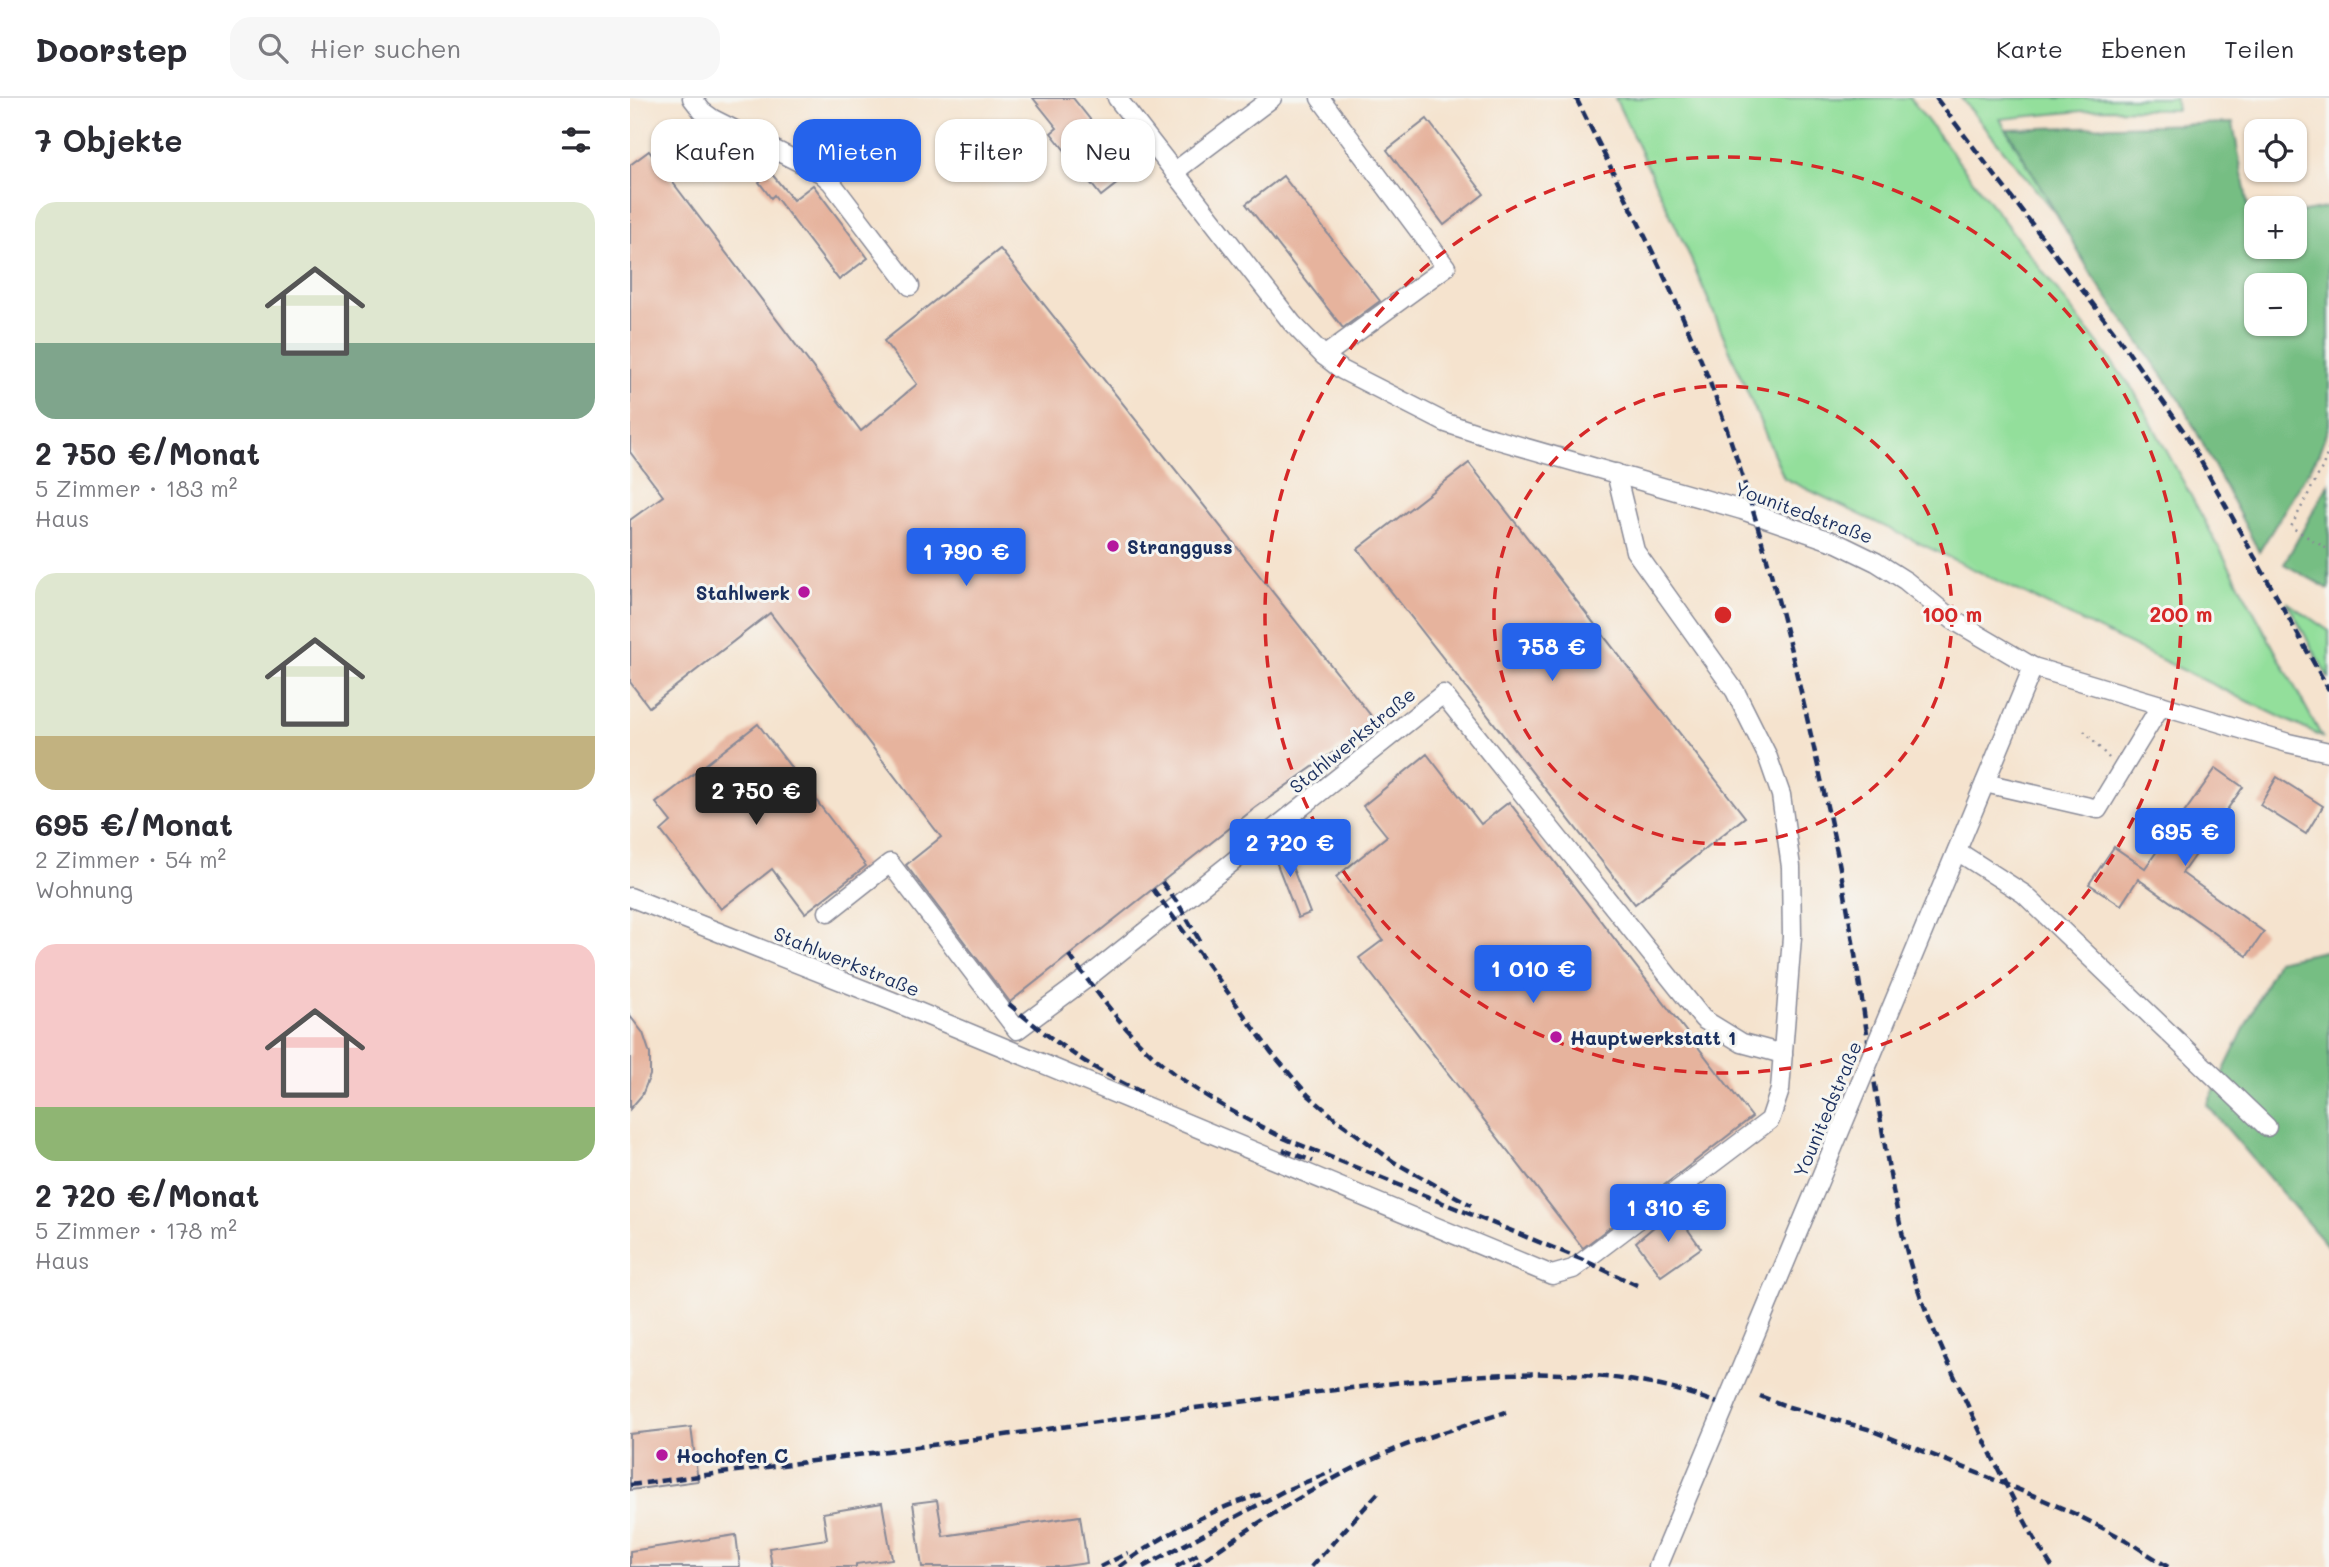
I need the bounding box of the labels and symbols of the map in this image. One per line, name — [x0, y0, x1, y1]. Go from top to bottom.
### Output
street label: Younitedstraße — [1731, 475, 1877, 549]
pin: 1 790 € — [901, 528, 1031, 588]
place label: Strangguss — [1127, 534, 1233, 559]
marker: Strangguss — [1105, 538, 1121, 554]
place label: Stahlwerk — [696, 580, 790, 605]
marker: Stahlwerk — [796, 584, 812, 600]
text: 100 m — [1922, 600, 1982, 627]
text: 200 m — [2150, 600, 2212, 627]
centre of rings — [1711, 603, 1735, 627]
pin: 758 € — [1503, 624, 1601, 683]
street label: Stahlwerkstraße — [1284, 681, 1420, 799]
pin: 2 750 € — [691, 768, 821, 827]
pin: 695 € — [2136, 808, 2234, 868]
pin: 2 720 € — [1225, 820, 1355, 879]
street label: Stahlwerkstraße — [770, 920, 924, 1002]
pin: 1 010 € — [1468, 946, 1598, 1005]
place label: Hauptwerkstatt 1 — [1570, 1025, 1736, 1050]
marker: Hauptwerkstatt 1 — [1548, 1029, 1564, 1045]
street label: Younitedstraße — [1787, 1037, 1867, 1181]
pin: 1 310 € — [1603, 1184, 1733, 1244]
place label: Hochofen C — [676, 1443, 788, 1468]
marker: Hochofen C — [654, 1447, 670, 1463]

